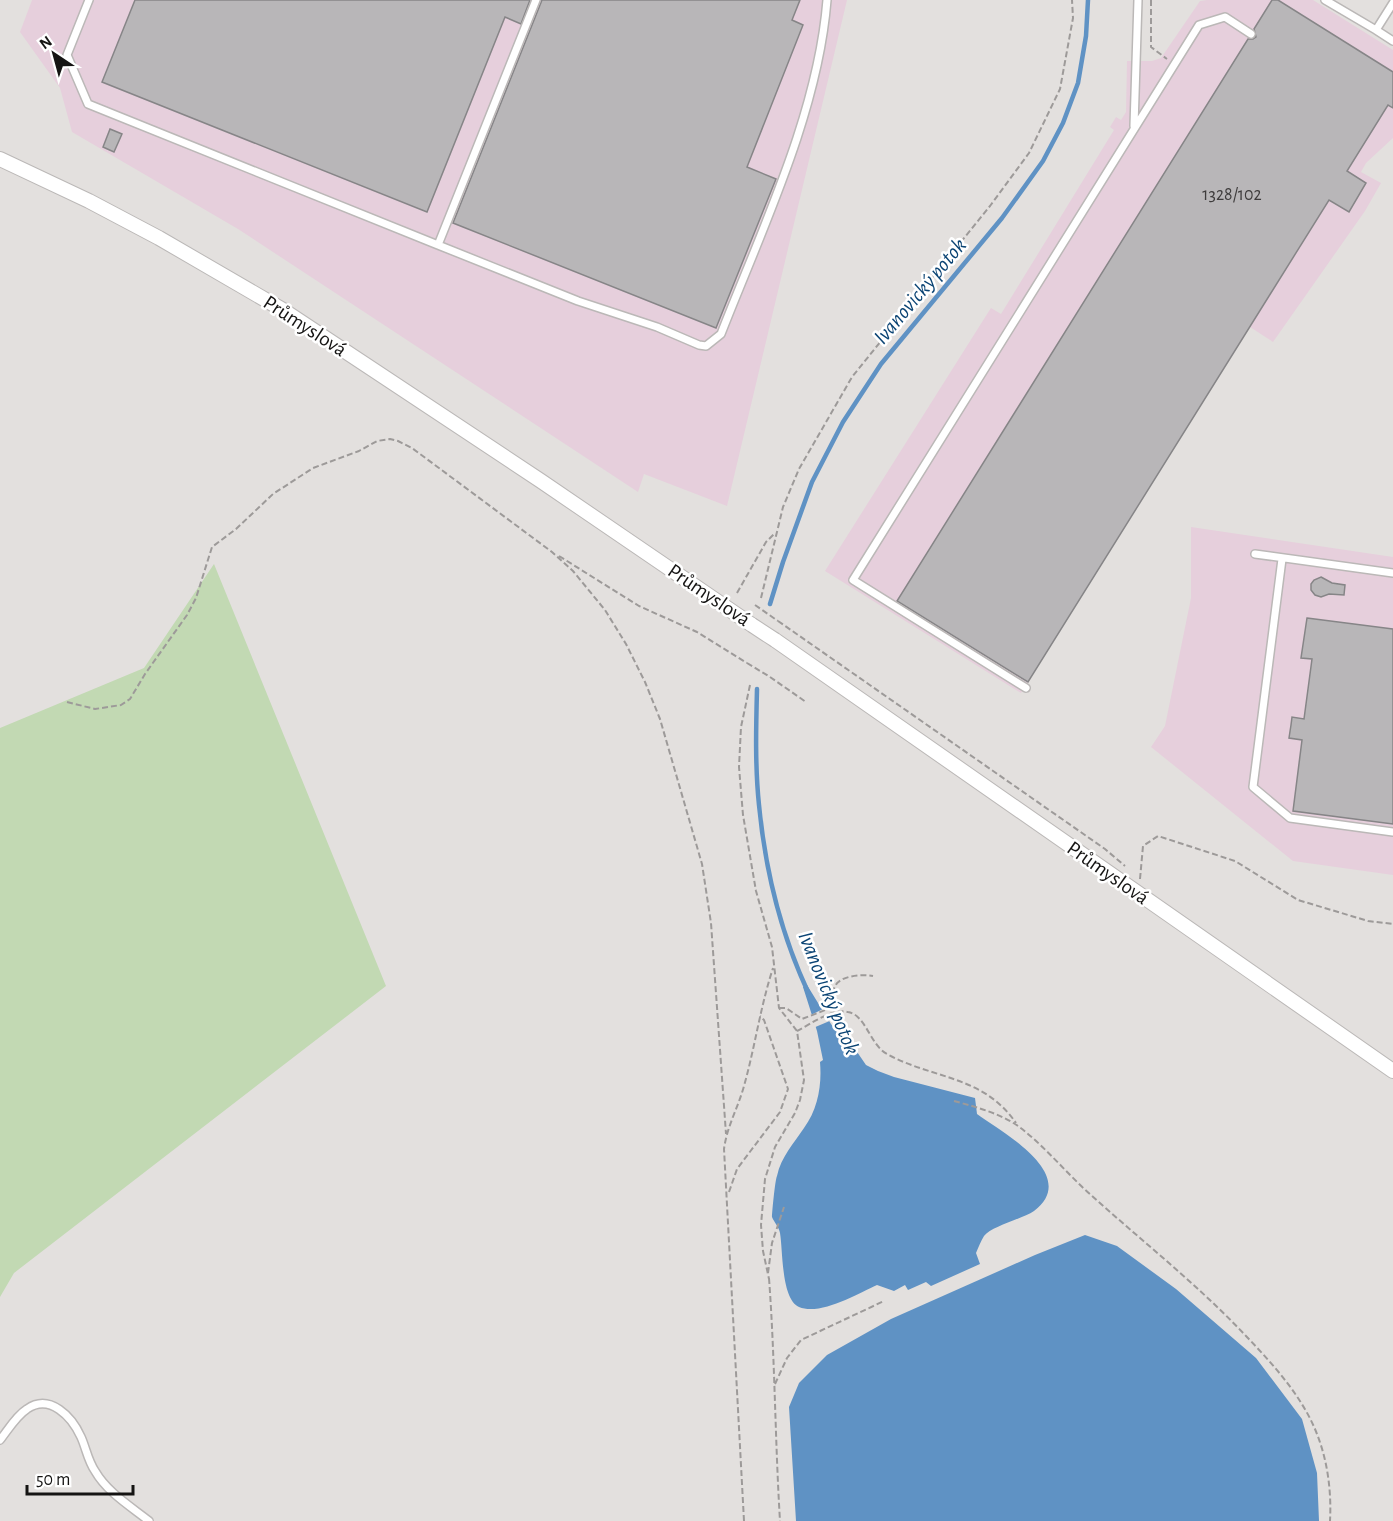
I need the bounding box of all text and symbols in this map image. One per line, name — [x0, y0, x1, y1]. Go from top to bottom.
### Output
north arrow — [24, 24, 84, 84]
text: N — [37, 33, 55, 52]
house number: 1328/102 — [1202, 186, 1262, 204]
water label: Ivanovický potok — [870, 234, 971, 349]
street label: Průmyslová — [260, 291, 351, 361]
street label: Průmyslová — [664, 560, 754, 630]
street label: Průmyslová — [1063, 837, 1153, 909]
water label: Ivanovický potok — [793, 928, 864, 1058]
scale bar — [27, 1458, 134, 1496]
text: 50 m — [36, 1471, 70, 1489]

